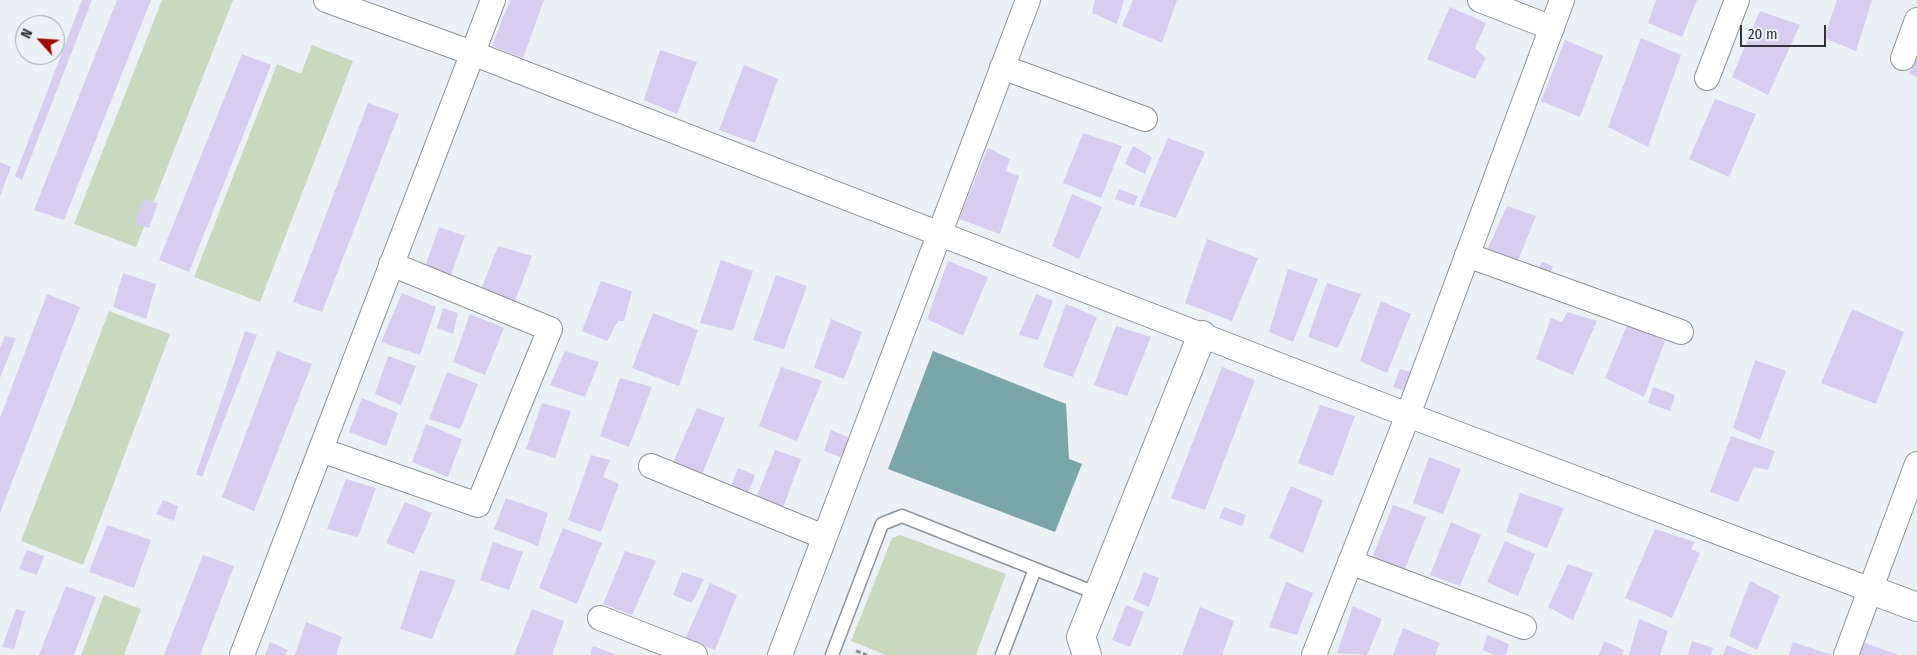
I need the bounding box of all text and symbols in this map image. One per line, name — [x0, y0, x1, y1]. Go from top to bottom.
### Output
north arrow — [15, 15, 65, 65]
scale bar — [1742, 15, 1828, 47]
text: 20 m — [1748, 25, 1778, 43]
text: N — [17, 26, 36, 41]

